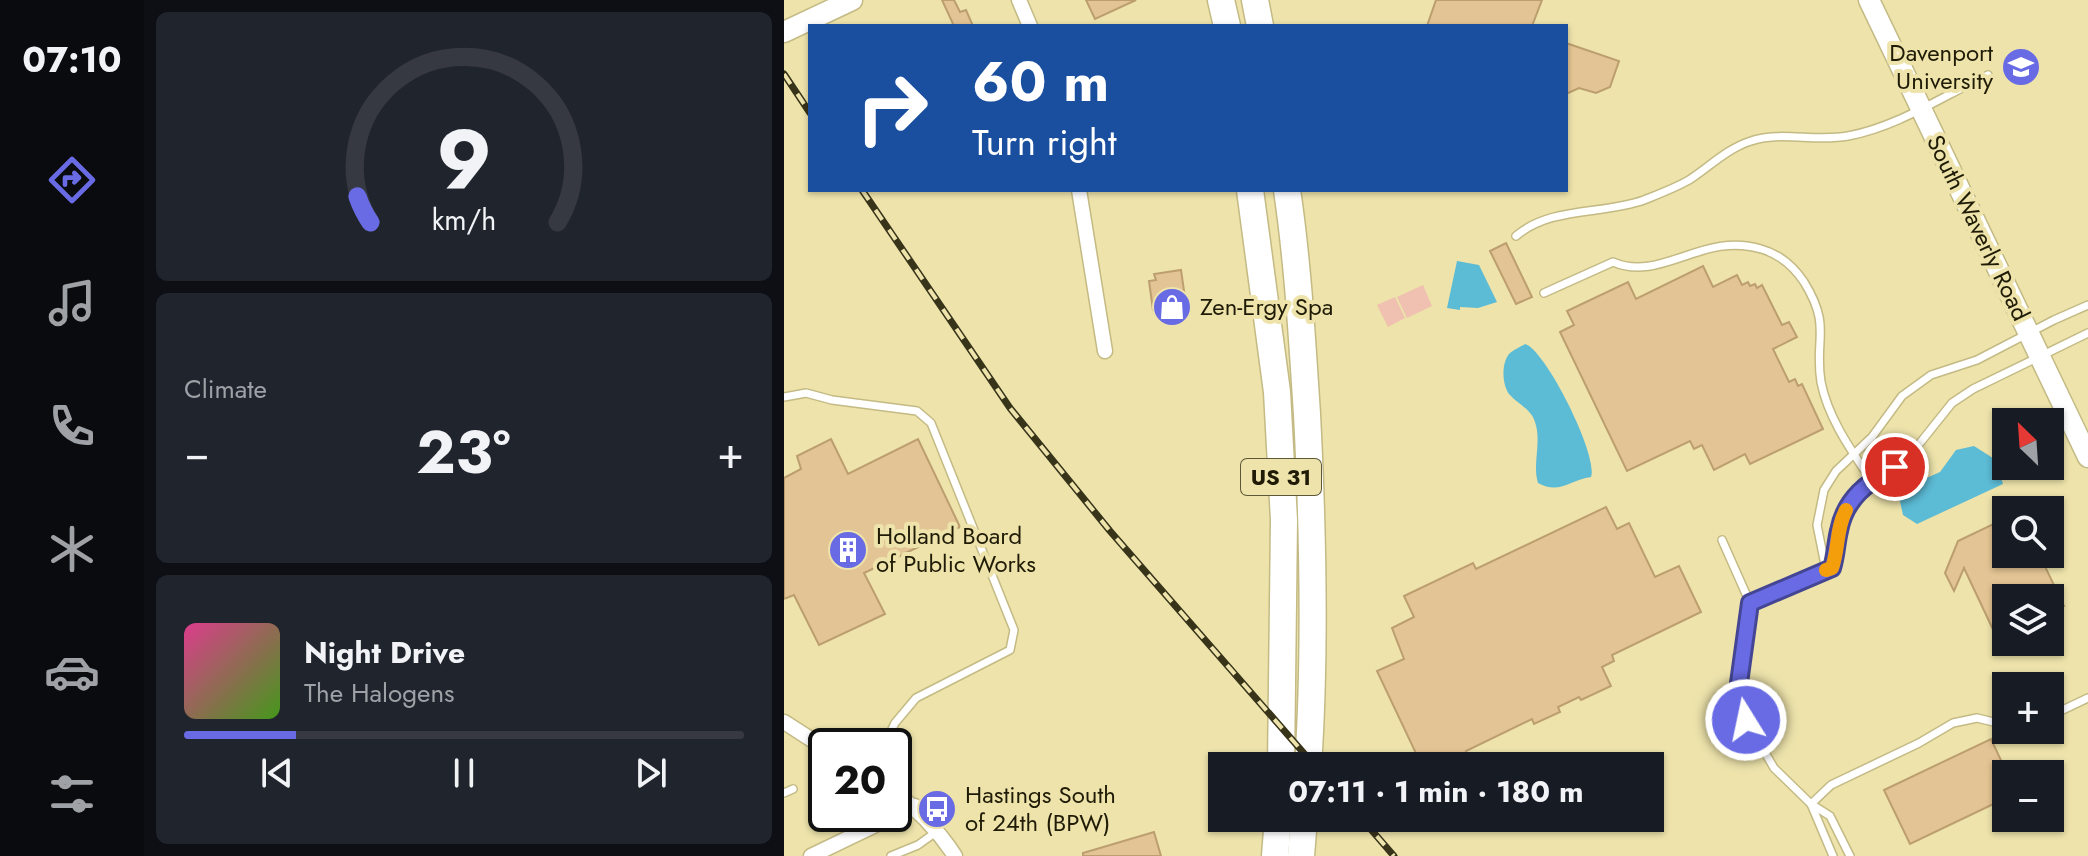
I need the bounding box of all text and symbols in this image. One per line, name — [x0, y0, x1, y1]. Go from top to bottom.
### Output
text: 07:10 — [22, 33, 122, 85]
place label: Davenport University — [1889, 35, 1993, 98]
text: 60 m — [972, 41, 1109, 122]
school or university icon: Davenport University — [2000, 46, 2042, 88]
icon: right — [840, 56, 944, 160]
text: 9 — [436, 99, 492, 219]
text: Turn right — [972, 116, 1117, 168]
street label: South Waverly Road — [1918, 129, 2039, 327]
icon: directions — [44, 152, 100, 208]
text: km/h — [432, 199, 496, 241]
icon: music — [44, 275, 100, 331]
shop icon: Zen-Ergy Spa — [1151, 286, 1193, 328]
place label: Zen-Ergy Spa — [1200, 289, 1333, 324]
text: Climate — [184, 370, 267, 408]
icon: phone — [44, 398, 100, 454]
north arrow — [1992, 408, 2064, 480]
map controls — [1992, 408, 2064, 832]
text: 23° — [416, 409, 511, 496]
text: − — [184, 421, 210, 485]
text: + — [717, 421, 744, 485]
pin — [1861, 433, 1929, 501]
icon: arrive — [1873, 445, 1917, 489]
road number: US 31 — [1241, 459, 1321, 495]
button: search — [1992, 496, 2064, 568]
place label: Holland Board of Public Works — [876, 518, 1036, 581]
icon: climate — [44, 521, 100, 577]
building icon: Holland Board of Public Works — [827, 529, 869, 571]
button: layers — [1992, 584, 2064, 656]
text: Night Drive — [304, 631, 465, 674]
icon: car — [44, 644, 100, 700]
button: + — [1992, 672, 2064, 744]
text: The Halogens — [304, 674, 455, 712]
position arrow — [1704, 678, 1788, 762]
speed limit sign: 20 — [808, 728, 912, 832]
icon: previous — [255, 751, 299, 795]
icon: pause — [442, 751, 486, 795]
icon: next — [629, 751, 673, 795]
button: − — [1992, 760, 2064, 832]
icon: filters — [44, 766, 100, 822]
text: 07:11 · 1 min · 180 m — [1288, 770, 1584, 813]
place label: Hastings South of 24th (BPW) — [965, 777, 1116, 840]
bus stop icon: Hastings South of 24th (BPW) — [916, 788, 958, 830]

